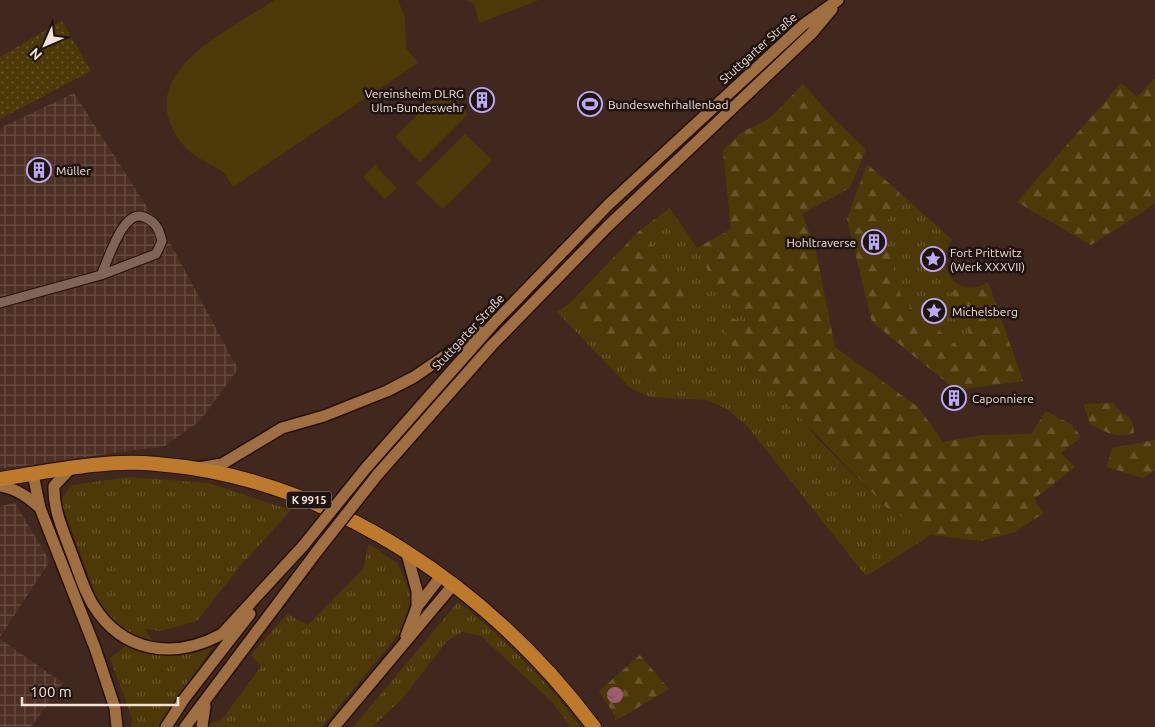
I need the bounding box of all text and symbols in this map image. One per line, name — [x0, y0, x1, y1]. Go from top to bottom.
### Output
street label: Stuttgarter Straße — [717, 10, 799, 86]
north arrow — [20, 20, 70, 70]
text: N — [26, 45, 45, 64]
place label: Vereinsheim DLRG Ulm-Bundeswehr — [365, 87, 464, 114]
building icon: Vereinsheim DLRG Ulm-Bundeswehr — [469, 87, 495, 113]
sports icon: Bundeswehrhallenbad — [577, 91, 603, 117]
place label: Bundeswehrhallenbad — [608, 98, 729, 111]
building icon: Müller — [26, 157, 52, 183]
place label: Müller — [56, 164, 91, 177]
building icon: Hohltraverse — [861, 229, 887, 255]
place label: Hohltraverse — [786, 236, 856, 249]
place icon: Fort Prittwitz (Werk XXXVII) — [920, 246, 946, 272]
place label: Fort Prittwitz (Werk XXXVII) — [950, 246, 1025, 274]
street label: Stuttgarter Straße — [429, 291, 507, 373]
place icon: Michelsberg — [921, 298, 947, 324]
place label: Michelsberg — [952, 305, 1018, 318]
building icon: Caponniere — [941, 385, 967, 411]
place label: Caponniere — [972, 392, 1034, 405]
road number: K 9915 — [286, 492, 332, 508]
scale bar — [22, 674, 179, 706]
text: 100 m — [30, 683, 72, 700]

